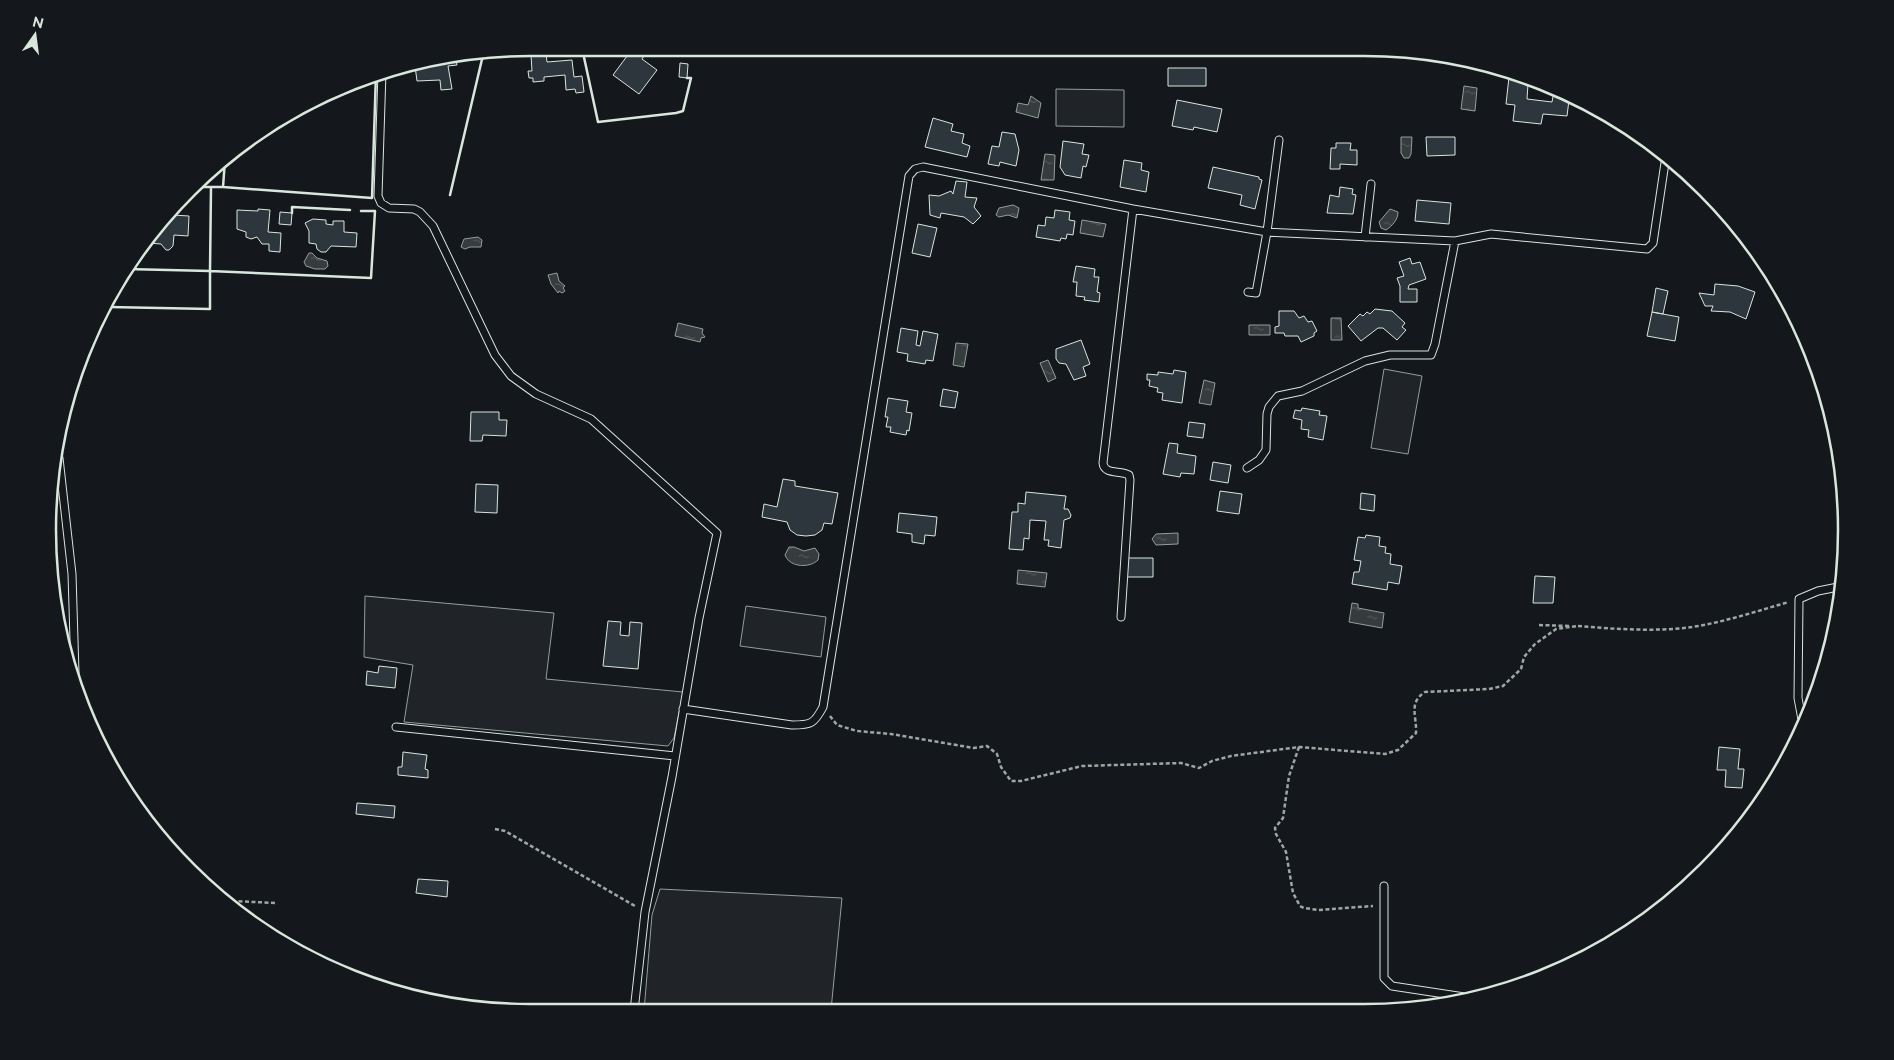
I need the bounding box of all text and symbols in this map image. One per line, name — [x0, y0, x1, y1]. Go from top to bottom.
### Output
north arrow — [10, 10, 60, 60]
text: N — [31, 13, 45, 31]

